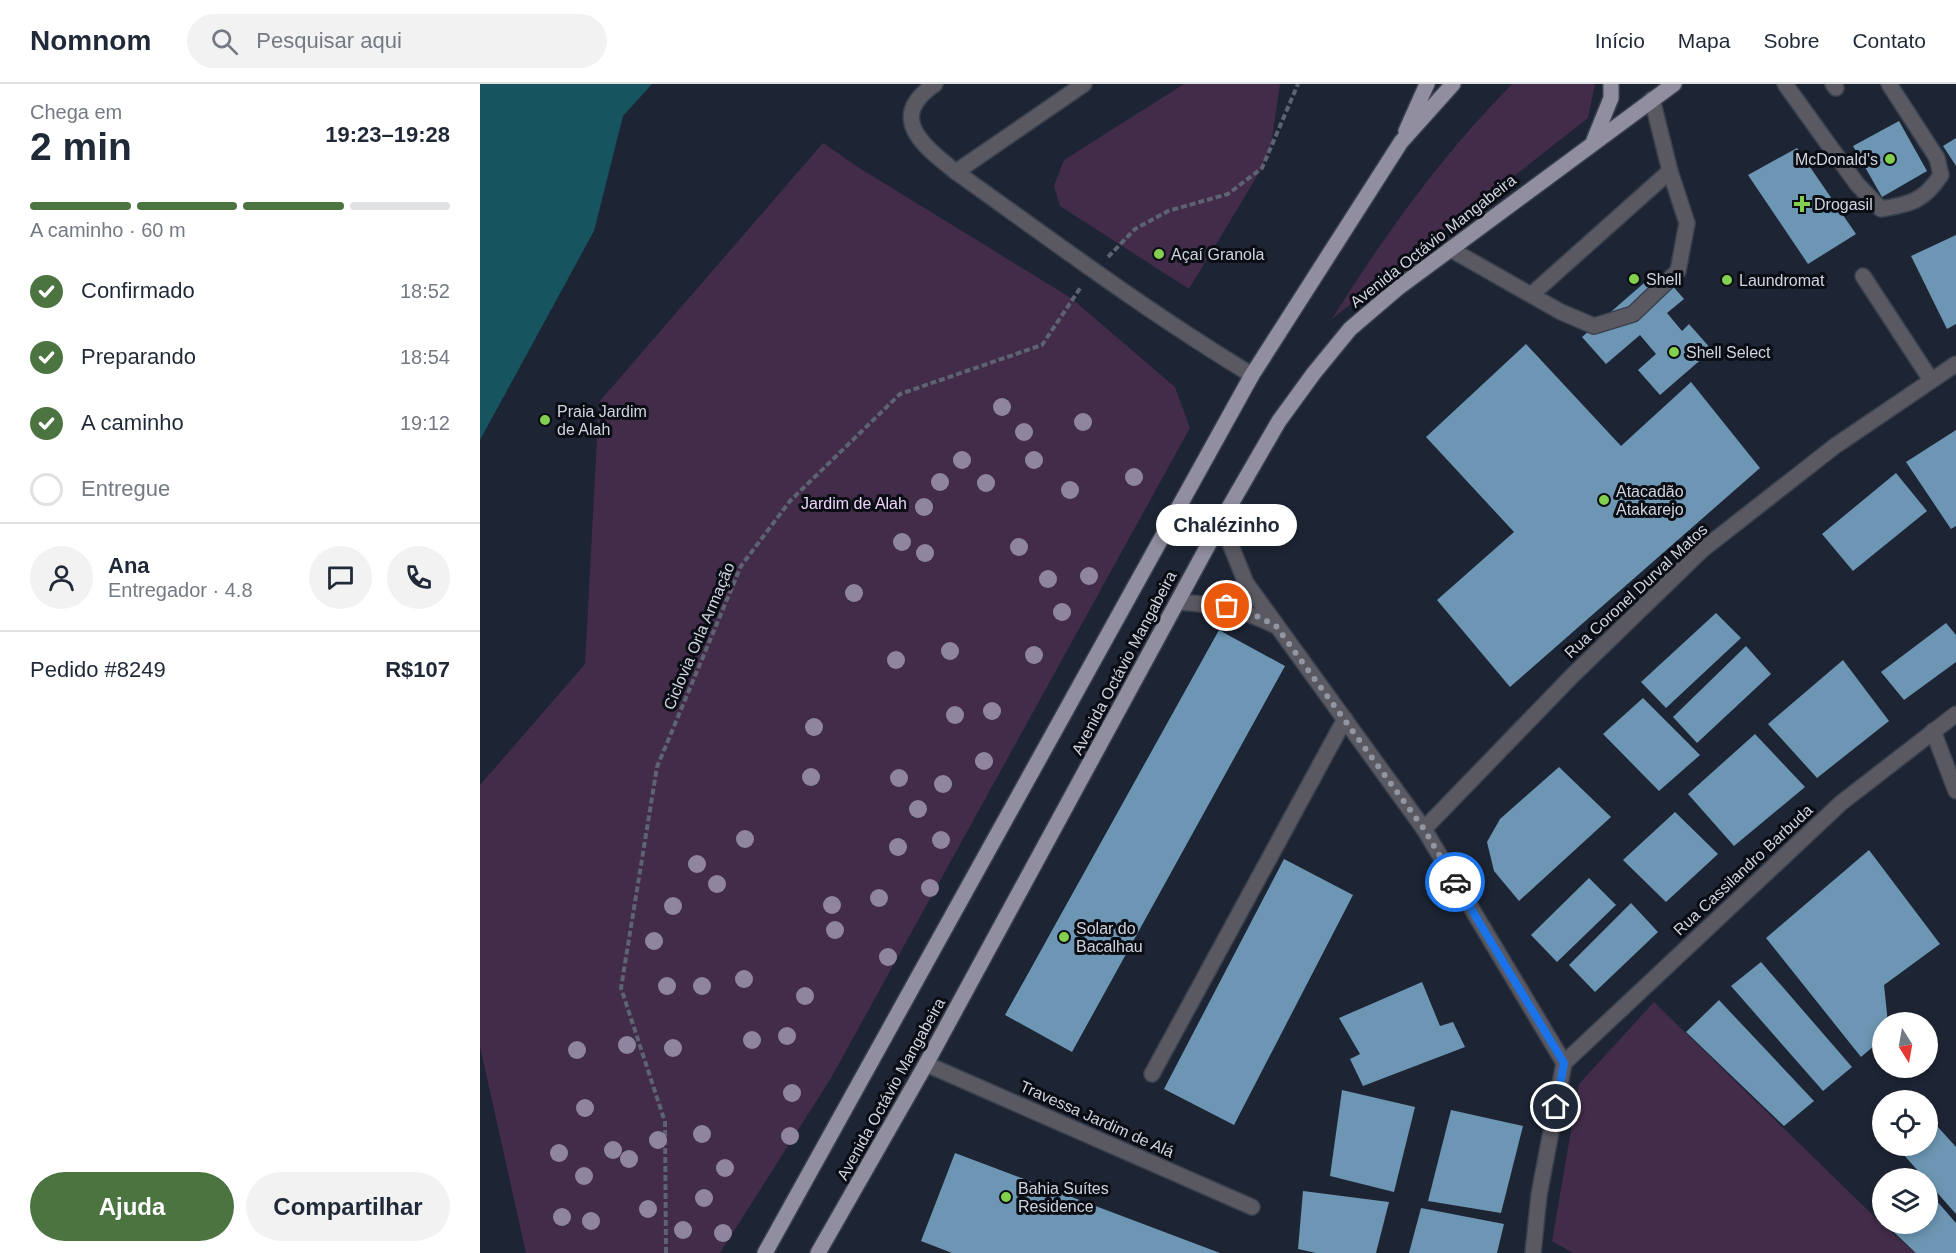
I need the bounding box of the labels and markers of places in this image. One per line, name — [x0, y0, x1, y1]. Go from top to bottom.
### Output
place label: McDonald's — [1795, 151, 1878, 168]
marker: McDonald's — [1883, 152, 1897, 166]
place label: Drogasil — [1814, 196, 1873, 213]
marker: Drogasil — [1795, 197, 1809, 211]
place label: Açaí Granola — [1171, 246, 1264, 263]
marker: Açaí Granola — [1152, 247, 1166, 261]
place label: Shell — [1646, 271, 1682, 288]
marker: Shell — [1627, 272, 1641, 286]
place label: Laundromat — [1739, 272, 1825, 289]
marker: Laundromat — [1720, 273, 1734, 287]
place label: Shell Select — [1686, 344, 1771, 361]
marker: Shell Select — [1667, 345, 1681, 359]
place label: Praia Jardim de Alah — [557, 403, 647, 438]
marker: Praia Jardim de Alah — [538, 413, 552, 427]
place label: Atacadão Atakarejo — [1616, 483, 1684, 518]
marker: Atacadão Atakarejo — [1597, 493, 1611, 507]
callout: Chalézinho — [1156, 504, 1298, 546]
pin — [1201, 580, 1252, 631]
place label: Solar do Bacalhau — [1076, 920, 1143, 955]
marker: Solar do Bacalhau — [1057, 930, 1071, 944]
pin — [1530, 1081, 1581, 1132]
place label: Bahia Suítes Residence — [1018, 1180, 1109, 1215]
marker: Bahia Suítes Residence — [999, 1190, 1013, 1204]

